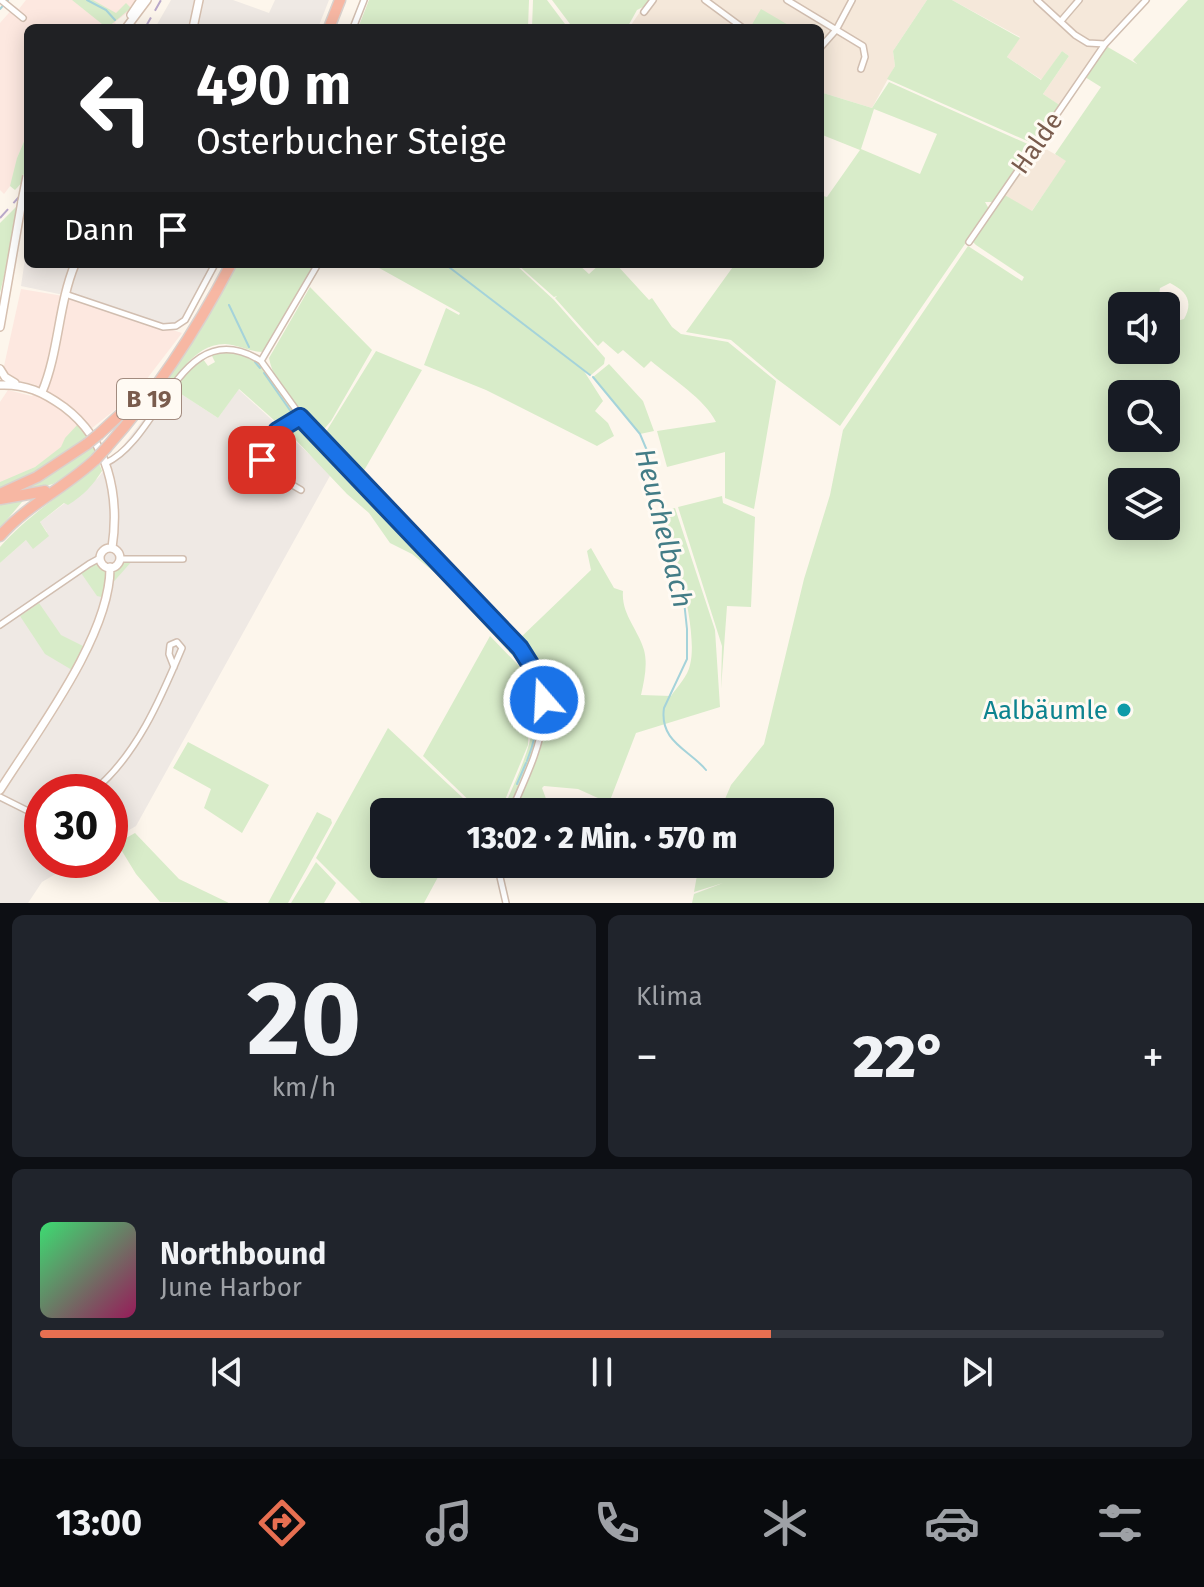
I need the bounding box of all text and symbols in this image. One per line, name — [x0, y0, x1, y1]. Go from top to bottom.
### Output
text: 490 m — [196, 52, 351, 119]
icon: left — [64, 56, 168, 160]
street label: Halde — [1005, 106, 1069, 180]
text: Osterbucher Steige — [196, 120, 507, 164]
icon: arrive — [151, 208, 195, 252]
text: Dann — [64, 212, 135, 248]
map controls — [1108, 292, 1180, 540]
button: sound — [1108, 292, 1180, 364]
road number: B 19 — [117, 379, 181, 419]
button: search — [1108, 380, 1180, 452]
pin — [228, 426, 296, 494]
icon: arrive — [240, 438, 284, 482]
water label: Heuchelbach — [628, 445, 700, 611]
button: layers — [1108, 468, 1180, 540]
position arrow — [502, 658, 586, 742]
place label: Aalbäumle — [983, 695, 1108, 726]
marker: Aalbäumle — [1115, 701, 1133, 719]
speed limit sign: 30 — [24, 774, 128, 878]
text: 13:02 · 2 Min. · 570 m — [467, 820, 737, 856]
text: 20 — [247, 957, 361, 1082]
text: Klima — [636, 981, 703, 1012]
text: 22° — [853, 1021, 947, 1093]
text: − — [636, 1031, 658, 1084]
text: + — [1142, 1031, 1164, 1084]
text: km/h — [272, 1072, 336, 1103]
text: Northbound — [160, 1236, 326, 1272]
text: June Harbor — [160, 1272, 302, 1303]
icon: previous — [205, 1350, 249, 1394]
icon: pause — [580, 1350, 624, 1394]
icon: next — [955, 1350, 999, 1394]
icon: directions — [254, 1495, 310, 1551]
icon: music — [421, 1495, 477, 1551]
icon: phone — [589, 1495, 645, 1551]
icon: climate — [757, 1495, 813, 1551]
icon: car — [924, 1495, 980, 1551]
icon: filters — [1092, 1495, 1148, 1551]
text: 13:00 — [56, 1501, 142, 1545]

